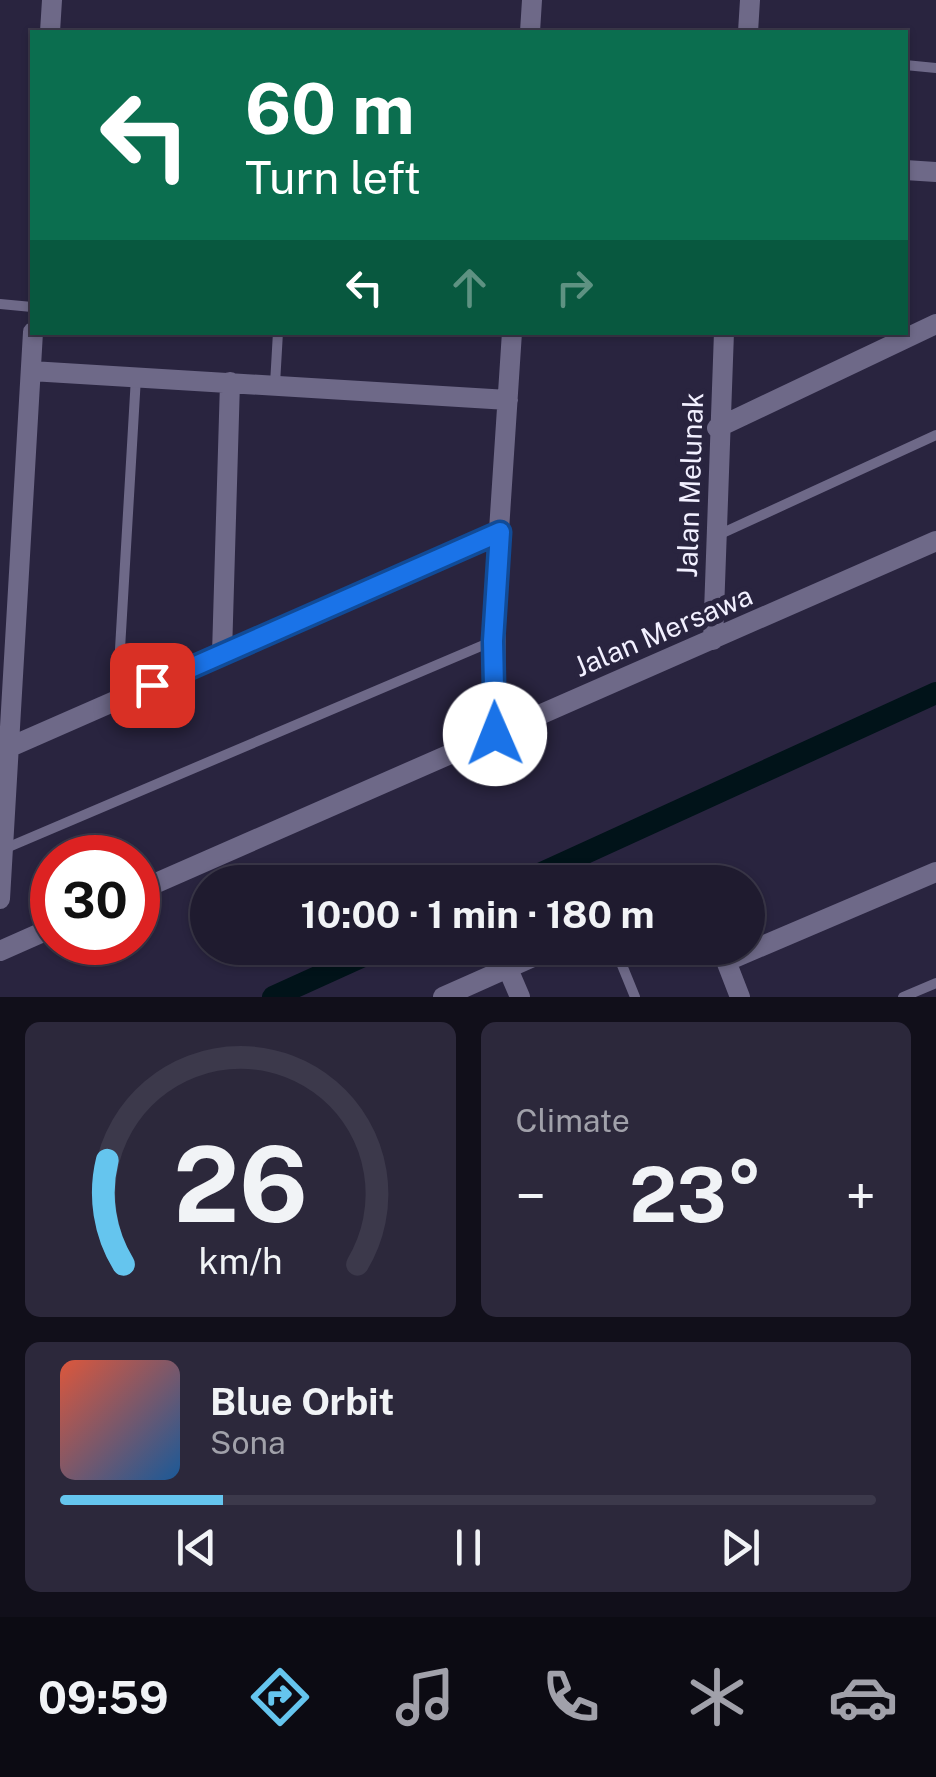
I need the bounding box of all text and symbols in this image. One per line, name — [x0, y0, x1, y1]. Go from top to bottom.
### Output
text: 60 m — [245, 67, 415, 150]
icon: left — [80, 70, 210, 200]
text: Turn left — [245, 151, 421, 204]
icon: left — [337, 260, 392, 315]
icon: ahead — [442, 260, 497, 315]
icon: right — [547, 260, 602, 315]
street label: Jalan Melunak — [670, 392, 709, 578]
street label: Jalan Mersawa — [569, 578, 757, 683]
pin — [110, 643, 195, 728]
icon: arrive — [125, 658, 180, 713]
position arrow — [443, 682, 547, 786]
speed limit sign: 30 — [30, 835, 160, 965]
text: 10:00 · 1 min · 180 m — [301, 892, 654, 937]
text: Climate — [516, 1102, 630, 1139]
text: 26 — [173, 1123, 308, 1245]
text: 23° — [629, 1151, 762, 1239]
text: − — [516, 1164, 546, 1228]
text: + — [846, 1164, 876, 1228]
text: km/h — [198, 1240, 282, 1282]
text: Blue Orbit — [210, 1379, 394, 1424]
text: Sona — [210, 1424, 286, 1461]
icon: previous — [169, 1520, 224, 1575]
icon: pause — [441, 1520, 496, 1575]
icon: next — [713, 1520, 768, 1575]
icon: directions — [245, 1662, 315, 1732]
icon: music — [390, 1662, 460, 1732]
icon: phone — [536, 1662, 606, 1732]
icon: climate — [682, 1662, 752, 1732]
icon: car — [828, 1662, 898, 1732]
text: 09:59 — [38, 1671, 169, 1724]

